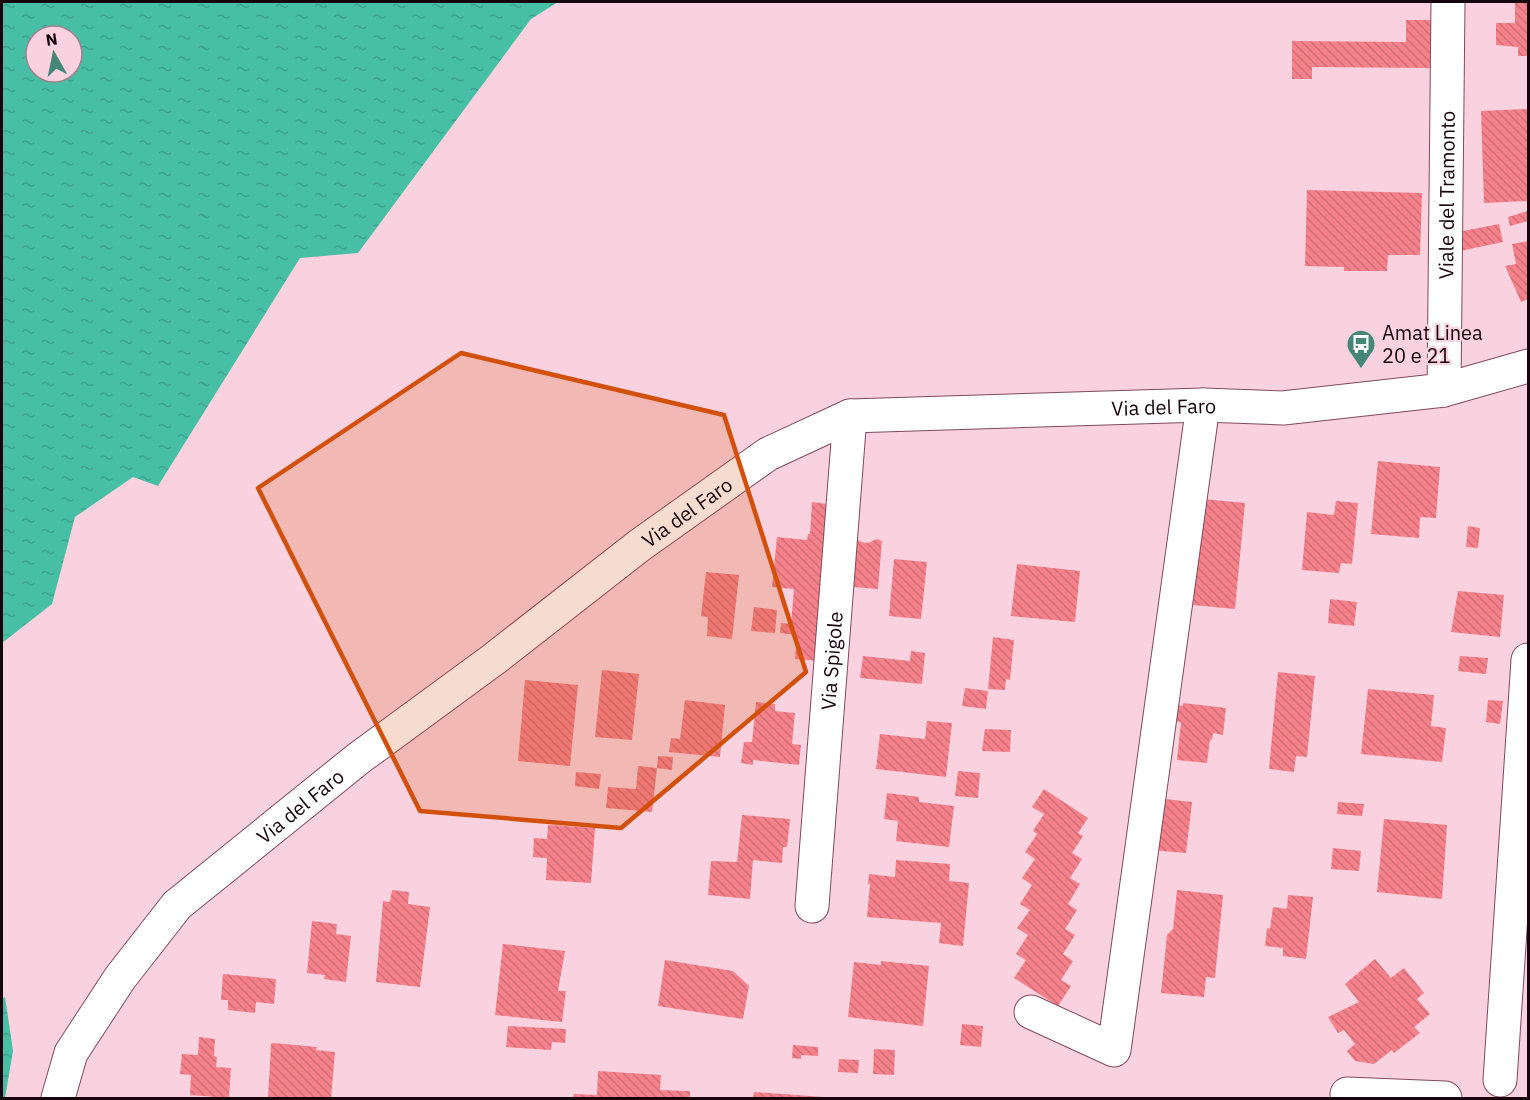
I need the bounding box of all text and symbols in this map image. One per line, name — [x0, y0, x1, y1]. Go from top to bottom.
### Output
north arrow — [24, 24, 84, 84]
text: N — [44, 28, 59, 50]
street label: Viale del Tramonto — [1432, 111, 1460, 279]
place label: Amat Linea 20 e 21 — [1382, 319, 1483, 369]
bus stop icon: Amat Linea 20 e 21 — [1345, 328, 1377, 370]
street label: Via del Faro — [1111, 391, 1217, 421]
street label: Via del Faro — [636, 470, 737, 553]
street label: Via Spigole — [814, 610, 848, 711]
street label: Via del Faro — [251, 762, 349, 849]

